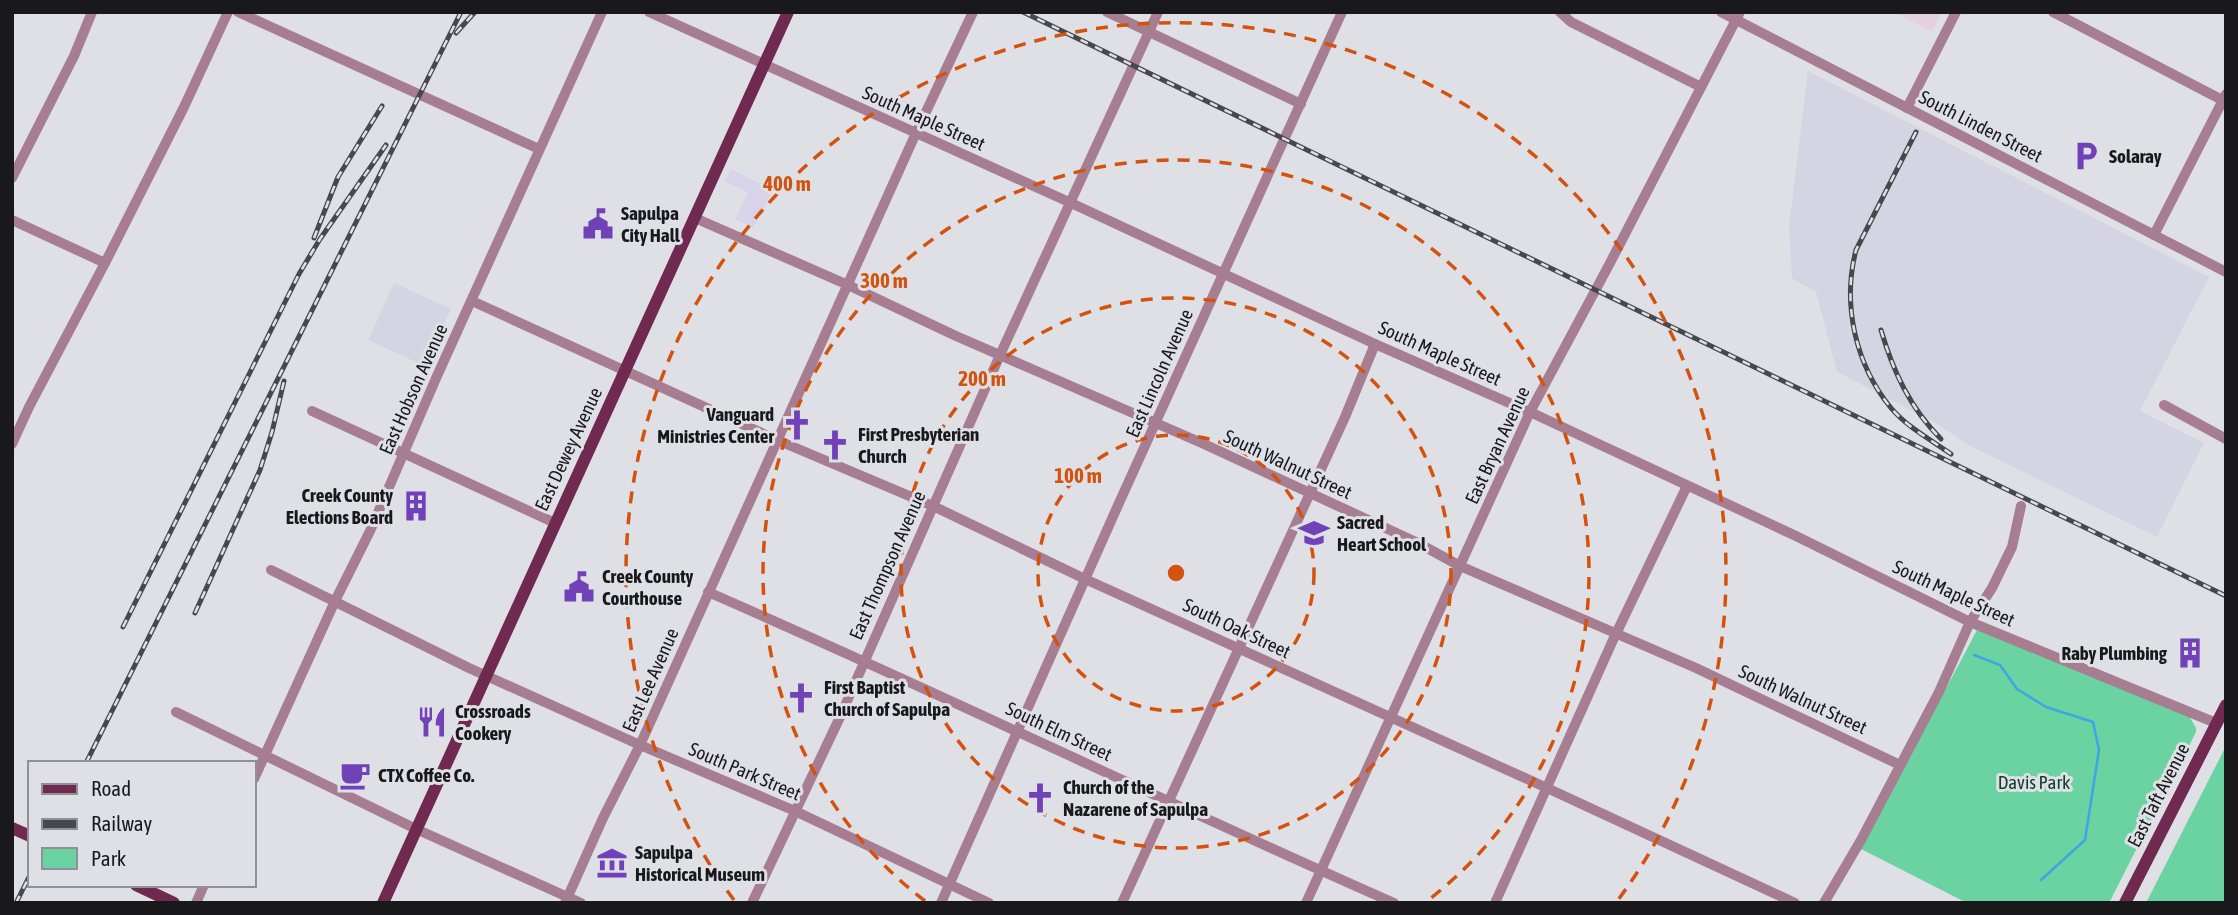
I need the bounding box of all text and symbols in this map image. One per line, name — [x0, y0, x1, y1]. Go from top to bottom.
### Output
street label: South Maple Street — [859, 81, 989, 155]
street label: South Linden Street — [1916, 85, 2046, 167]
parking icon: Solaray — [2069, 139, 2103, 173]
place label: Solaray — [2109, 145, 2162, 167]
text: 400 m — [762, 171, 811, 195]
place label: Sapulpa City Hall — [621, 202, 681, 246]
public building icon: Sapulpa City Hall — [581, 207, 615, 241]
text: 300 m — [860, 268, 908, 292]
street label: East Lincoln Avenue — [1121, 305, 1197, 441]
street label: South Maple Street — [1375, 316, 1505, 390]
street label: East Hobson Avenue — [374, 320, 452, 458]
text: 200 m — [958, 366, 1006, 390]
street label: East Bryan Avenue — [1460, 383, 1534, 507]
street label: East Dewey Avenue — [530, 384, 606, 514]
place label: Vanguard Ministries Center — [657, 403, 774, 447]
church icon: Vanguard Ministries Center — [780, 408, 814, 442]
place label: First Presbyterian Church — [858, 423, 979, 467]
street label: South Walnut Street — [1221, 425, 1355, 503]
church icon: First Presbyterian Church — [818, 428, 852, 462]
text: 100 m — [1054, 463, 1102, 487]
place label: Creek County Elections Board — [286, 484, 393, 528]
street label: East Thompson Avenue — [844, 487, 930, 643]
building icon: Creek County Elections Board — [399, 489, 433, 523]
place label: Sacred Heart School — [1337, 511, 1427, 555]
school or university icon: Sacred Heart School — [1297, 516, 1331, 550]
street label: South Maple Street — [1890, 555, 2018, 631]
centre of rings — [1164, 561, 1188, 585]
place label: Creek County Courthouse — [602, 565, 694, 609]
public building icon: Creek County Courthouse — [562, 570, 596, 604]
street label: South Oak Street — [1180, 594, 1294, 662]
street label: East Lee Avenue — [617, 625, 683, 735]
building icon: Raby Plumbing — [2173, 636, 2207, 670]
place label: Raby Plumbing — [2061, 642, 2168, 664]
street label: South Walnut Street — [1736, 660, 1870, 738]
place label: First Baptist Church of Sapulpa — [824, 676, 950, 720]
church icon: First Baptist Church of Sapulpa — [784, 681, 818, 715]
street label: South Elm Street — [1002, 697, 1116, 765]
place label: Crossroads Cookery — [455, 700, 531, 744]
restaurant icon: Crossroads Cookery — [415, 705, 449, 739]
street label: South Park Street — [686, 738, 804, 804]
street label: East Taft Avenue — [2122, 739, 2194, 851]
cafe icon: CTX Coffee Co. — [338, 758, 372, 792]
legend — [28, 761, 256, 887]
place label: CTX Coffee Co. — [378, 764, 475, 786]
park label: Davis Park — [1998, 771, 2071, 793]
text: Road — [91, 776, 131, 800]
place label: Church of the Nazarene of Sapulpa — [1063, 776, 1208, 820]
church icon: Church of the Nazarene of Sapulpa — [1023, 781, 1057, 815]
text: Railway — [91, 811, 153, 835]
place label: Sapulpa Historical Museum — [635, 841, 765, 885]
text: Park — [91, 846, 126, 870]
museum icon: Sapulpa Historical Museum — [595, 846, 629, 880]

